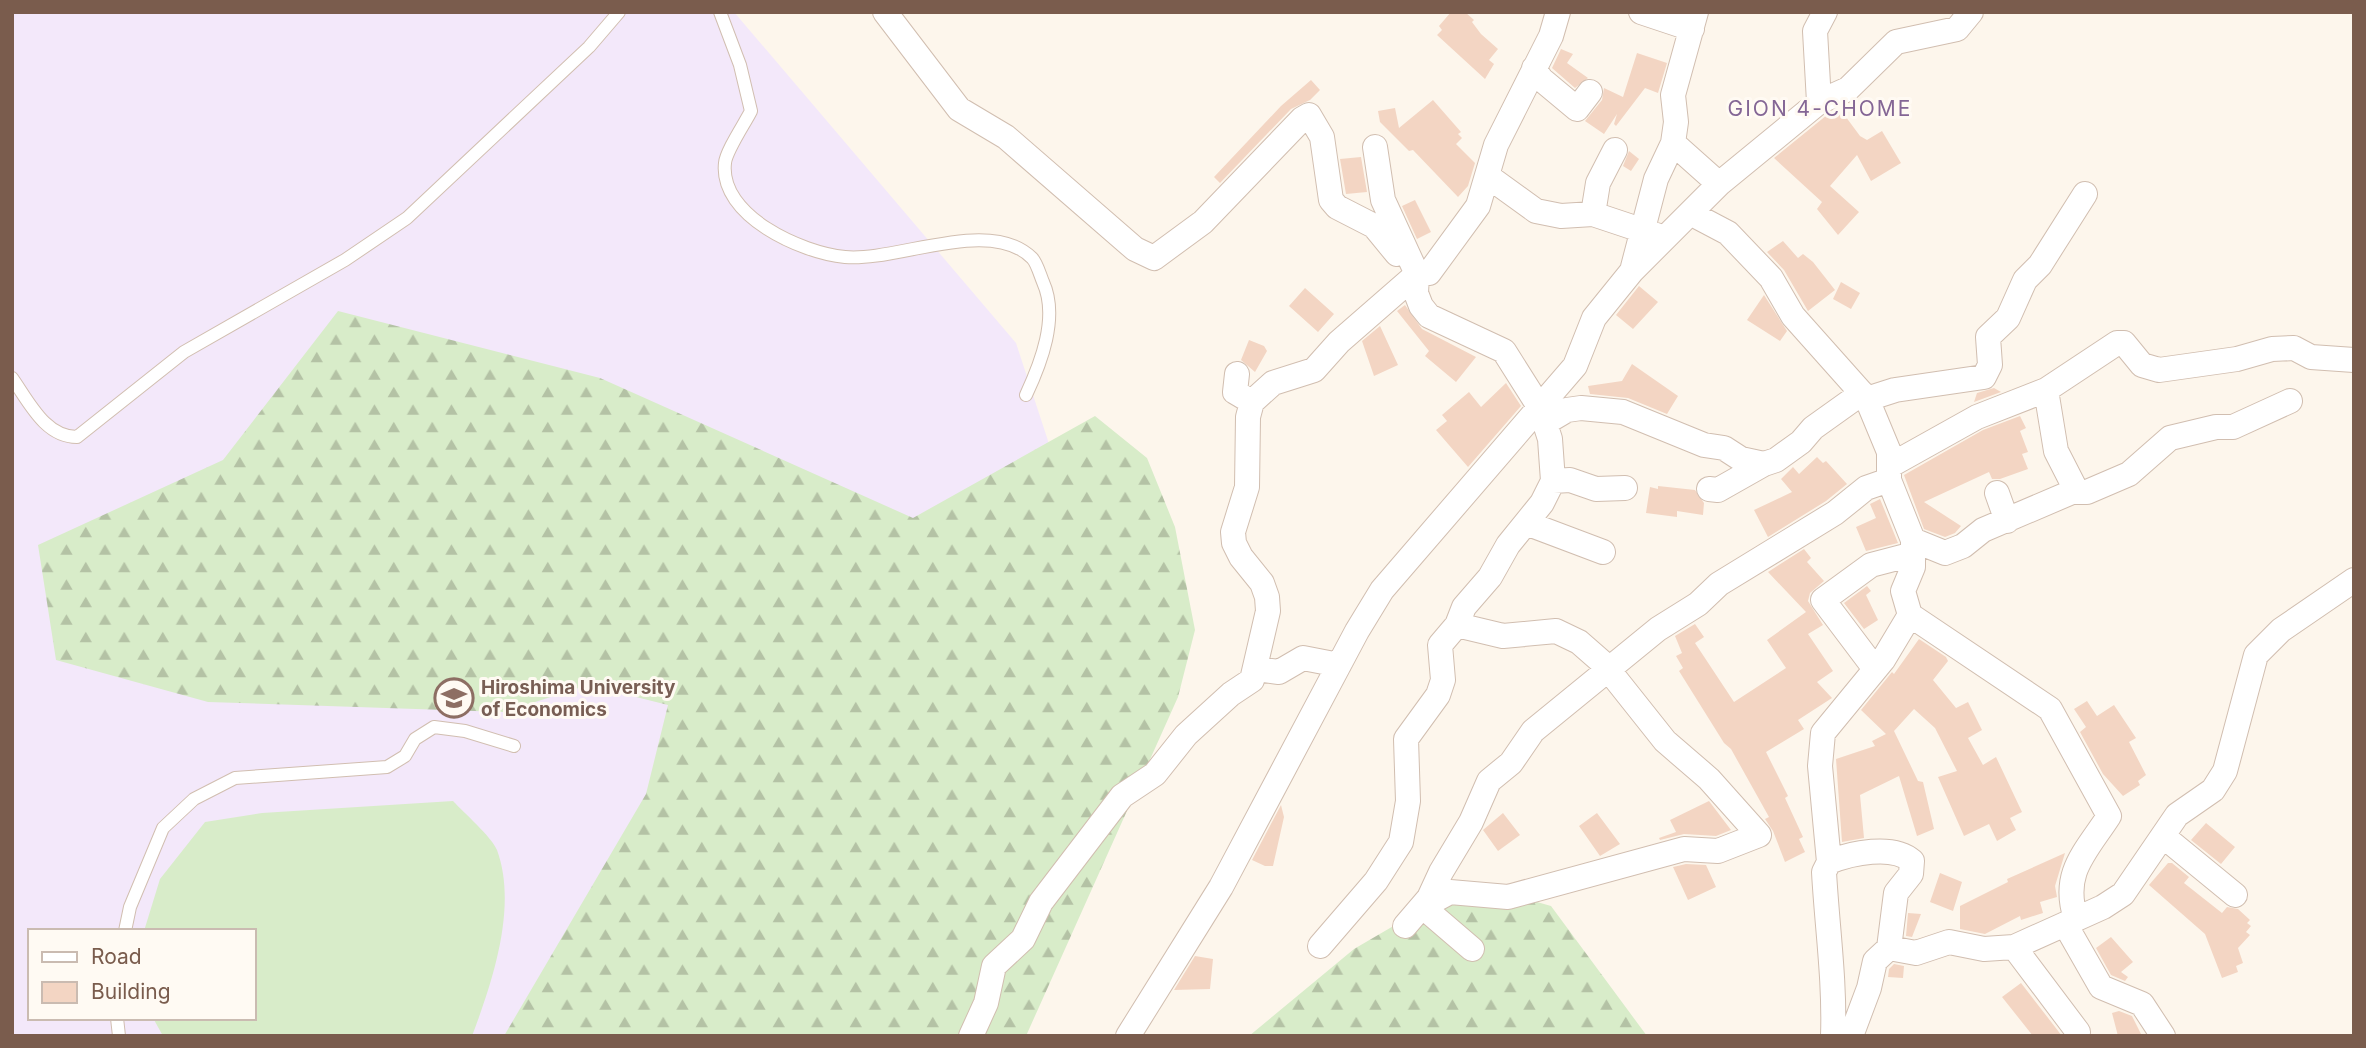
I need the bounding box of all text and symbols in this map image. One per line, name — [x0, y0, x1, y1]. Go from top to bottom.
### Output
district label: GION 4-CHOME — [1728, 96, 1912, 121]
place label: Hiroshima University of Economics — [481, 676, 676, 721]
school or university icon: Hiroshima University of Economics — [433, 677, 475, 719]
legend — [28, 929, 256, 1020]
text: Road — [91, 944, 142, 969]
text: Building — [91, 979, 171, 1004]

